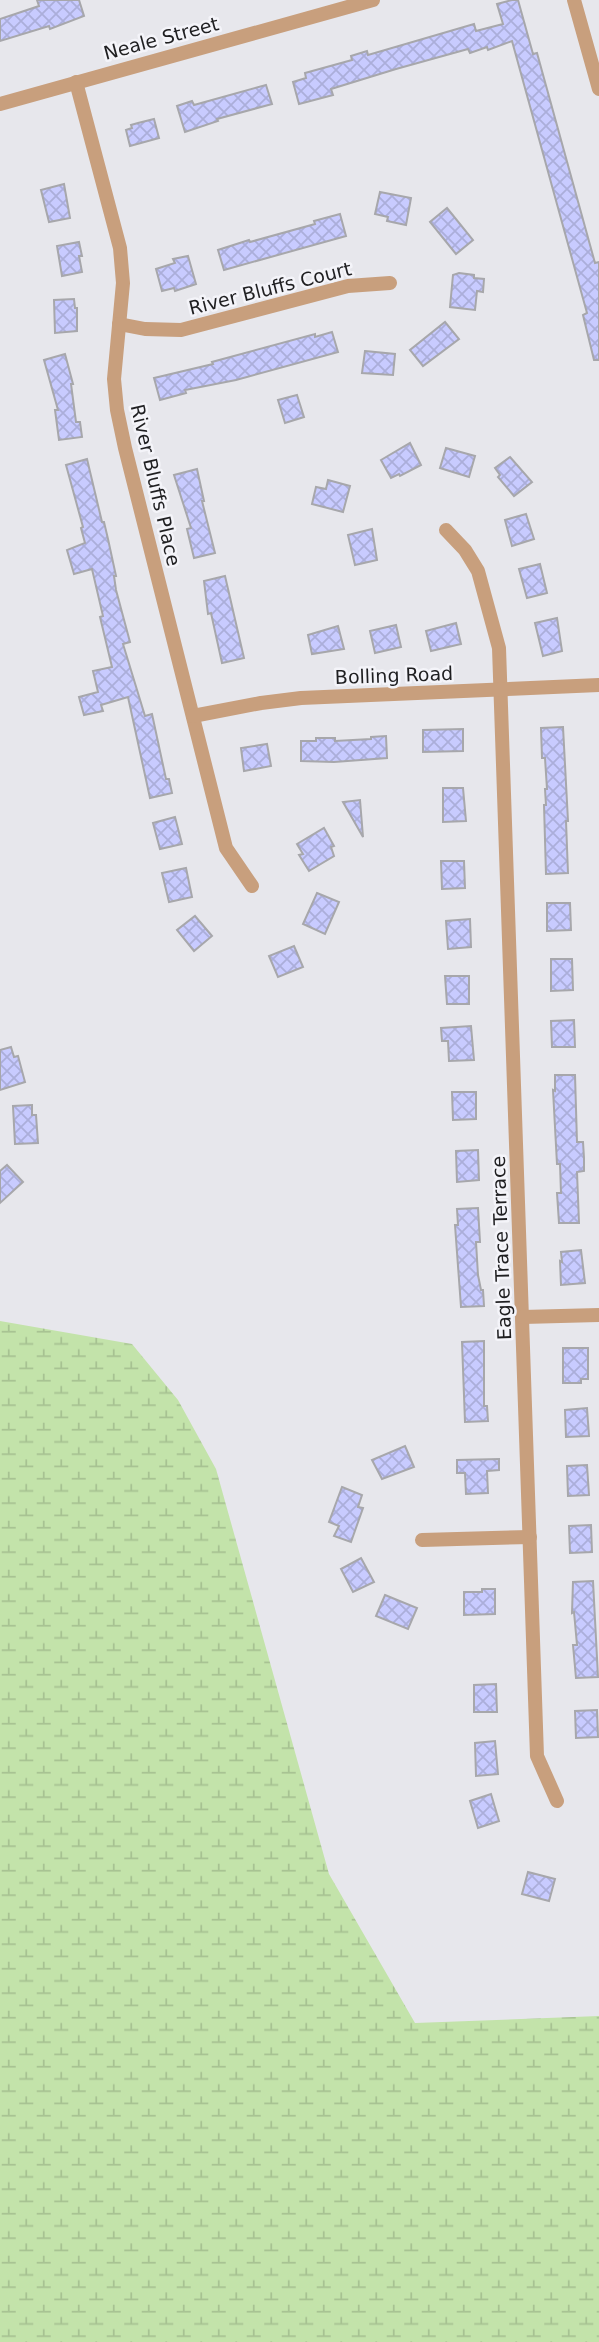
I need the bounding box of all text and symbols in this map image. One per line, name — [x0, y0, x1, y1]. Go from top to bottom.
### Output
street label: Neale Street — [101, 12, 221, 64]
street label: River Bluffs Court — [186, 257, 354, 319]
street label: River Bluffs Place — [127, 402, 185, 568]
street label: Bolling Road — [334, 662, 454, 688]
street label: Eagle Trace Terrace — [487, 1156, 515, 1340]

